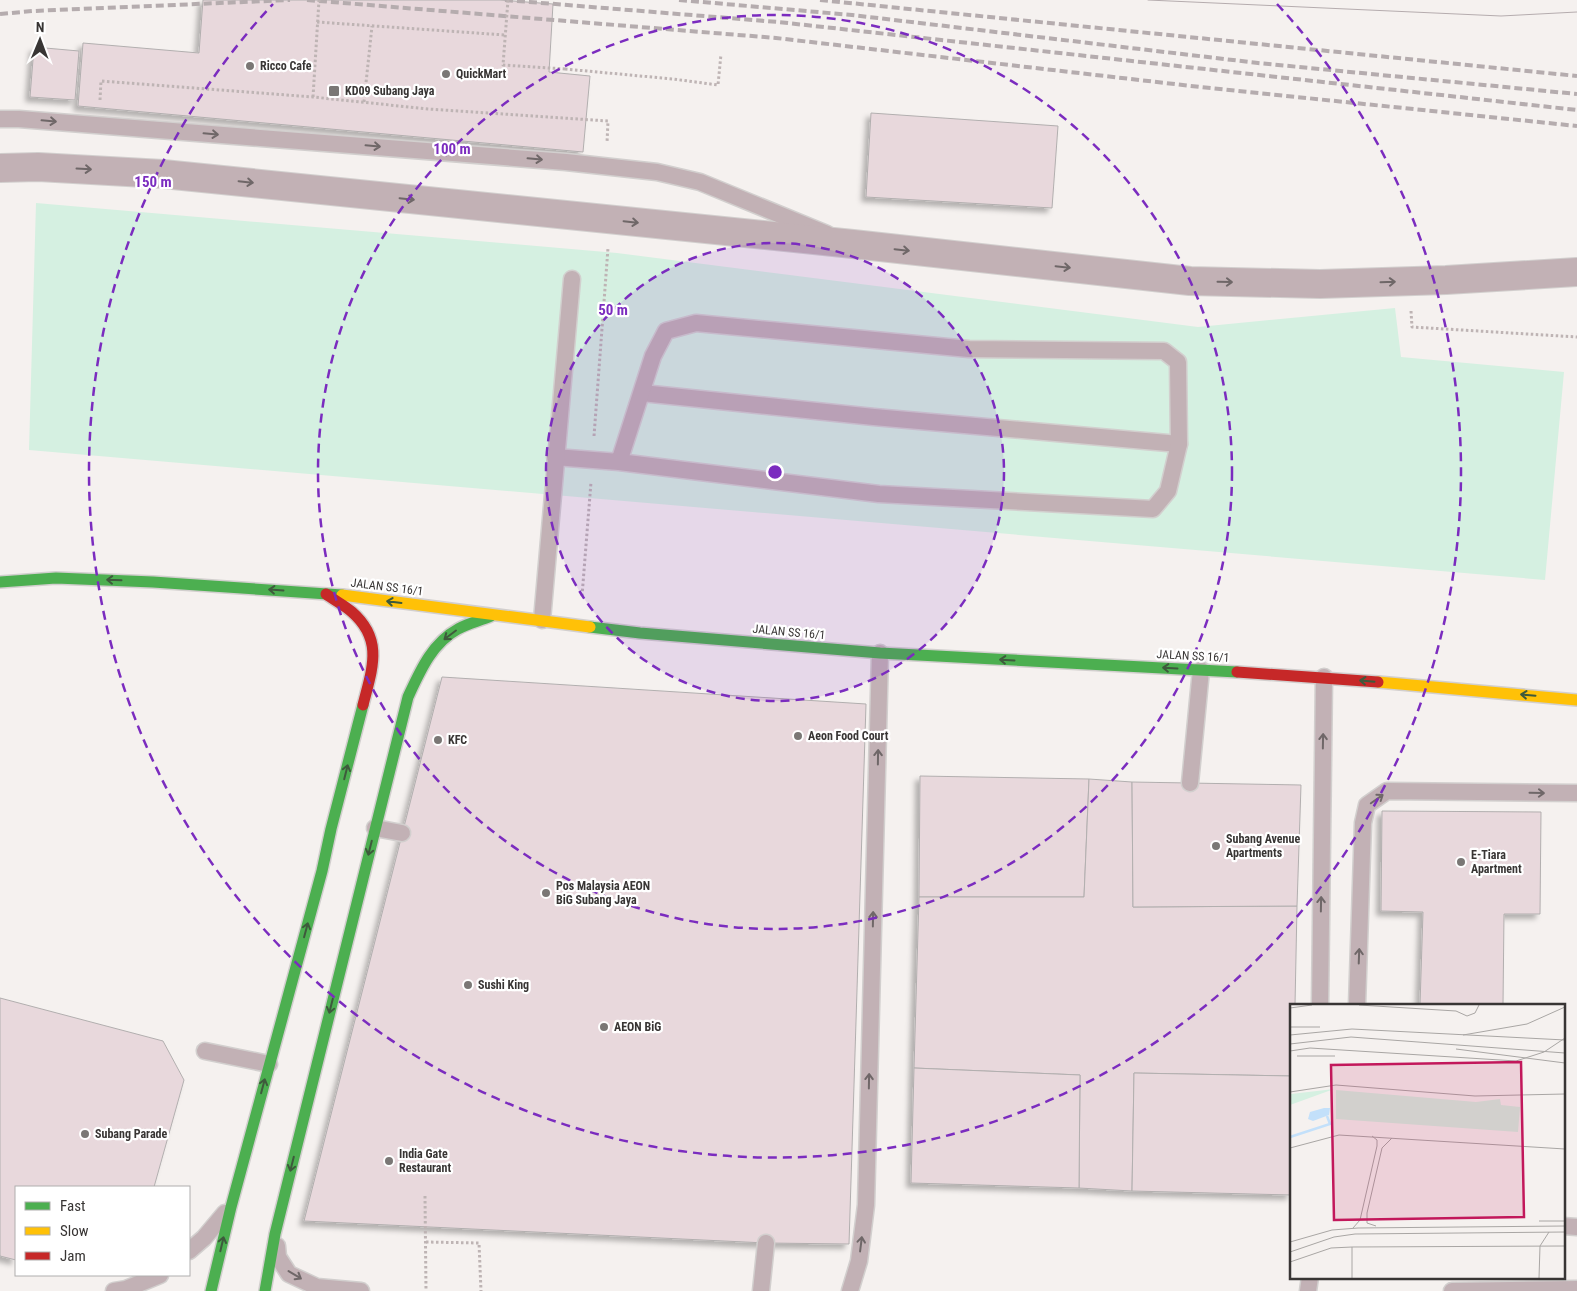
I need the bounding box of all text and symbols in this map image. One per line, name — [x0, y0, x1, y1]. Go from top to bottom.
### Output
north arrow — [15, 15, 65, 65]
text: N — [36, 19, 45, 35]
place label: Ricco Cafe — [260, 59, 312, 73]
marker: Ricco Cafe — [244, 60, 256, 72]
place label: QuickMart — [456, 67, 506, 81]
marker: QuickMart — [440, 68, 452, 80]
marker: KD09 Subang Jaya — [327, 84, 341, 98]
place label: KD09 Subang Jaya — [345, 84, 435, 98]
one-way arrow — [40, 116, 56, 126]
one-way arrow — [202, 129, 218, 138]
text: 100 m — [433, 140, 471, 158]
one-way arrow — [364, 142, 380, 151]
one-way arrow — [526, 155, 542, 164]
one-way arrow — [75, 165, 91, 174]
text: 150 m — [134, 173, 172, 191]
one-way arrow — [237, 177, 253, 187]
one-way arrow — [399, 194, 415, 204]
one-way arrow — [623, 217, 639, 227]
one-way arrow — [893, 245, 909, 255]
one-way arrow — [1055, 262, 1071, 272]
one-way arrow — [1216, 277, 1233, 287]
one-way arrow — [1379, 277, 1395, 286]
text: 50 m — [598, 301, 628, 319]
centre of rings — [766, 463, 784, 481]
one-way arrow — [106, 576, 122, 585]
street label: JALAN SS 16/1 — [350, 576, 424, 598]
one-way arrow — [268, 586, 284, 595]
one-way arrow — [386, 597, 402, 607]
street label: JALAN SS 16/1 — [752, 622, 826, 642]
one-way arrow — [443, 630, 457, 640]
street label: JALAN SS 16/1 — [1156, 647, 1230, 665]
one-way arrow — [999, 655, 1015, 664]
one-way arrow — [1162, 664, 1178, 673]
one-way arrow — [1359, 676, 1375, 686]
one-way arrow — [1521, 690, 1537, 700]
place label: Aeon Food Court — [808, 729, 889, 743]
marker: Aeon Food Court — [792, 730, 804, 742]
place label: KFC — [448, 733, 467, 747]
one-way arrow — [1318, 733, 1328, 750]
marker: KFC — [432, 734, 444, 746]
one-way arrow — [873, 749, 882, 765]
one-way arrow — [342, 765, 351, 781]
one-way arrow — [1528, 788, 1544, 798]
one-way arrow — [1369, 794, 1383, 804]
place label: Subang Avenue Apartments — [1226, 832, 1300, 860]
one-way arrow — [365, 840, 374, 856]
marker: Subang Avenue Apartments — [1210, 840, 1222, 852]
place label: E-Tiara Apartment — [1471, 848, 1522, 876]
marker: E-Tiara Apartment — [1455, 856, 1467, 868]
place label: Pos Malaysia AEON BiG Subang Jaya — [556, 879, 650, 907]
marker: Pos Malaysia AEON BiG Subang Jaya — [540, 887, 552, 899]
one-way arrow — [1316, 896, 1326, 912]
one-way arrow — [869, 911, 878, 927]
one-way arrow — [302, 922, 311, 938]
one-way arrow — [1354, 948, 1363, 964]
place label: Sushi King — [478, 978, 529, 992]
marker: Sushi King — [462, 979, 474, 991]
one-way arrow — [326, 998, 335, 1014]
inset map — [1290, 1004, 1564, 1278]
place label: AEON BiG — [614, 1020, 661, 1034]
marker: AEON BiG — [598, 1021, 610, 1033]
one-way arrow — [864, 1074, 874, 1090]
one-way arrow — [259, 1079, 268, 1095]
place label: Subang Parade — [95, 1127, 167, 1141]
marker: Subang Parade — [79, 1128, 91, 1140]
place label: India Gate Restaurant — [399, 1147, 451, 1175]
one-way arrow — [287, 1155, 296, 1171]
marker: India Gate Restaurant — [383, 1155, 395, 1167]
legend — [15, 1186, 190, 1276]
text: Fast — [60, 1197, 85, 1215]
text: Slow — [60, 1222, 89, 1240]
one-way arrow — [218, 1236, 227, 1252]
one-way arrow — [856, 1236, 866, 1252]
text: Jam — [60, 1247, 86, 1265]
one-way arrow — [287, 1271, 301, 1281]

